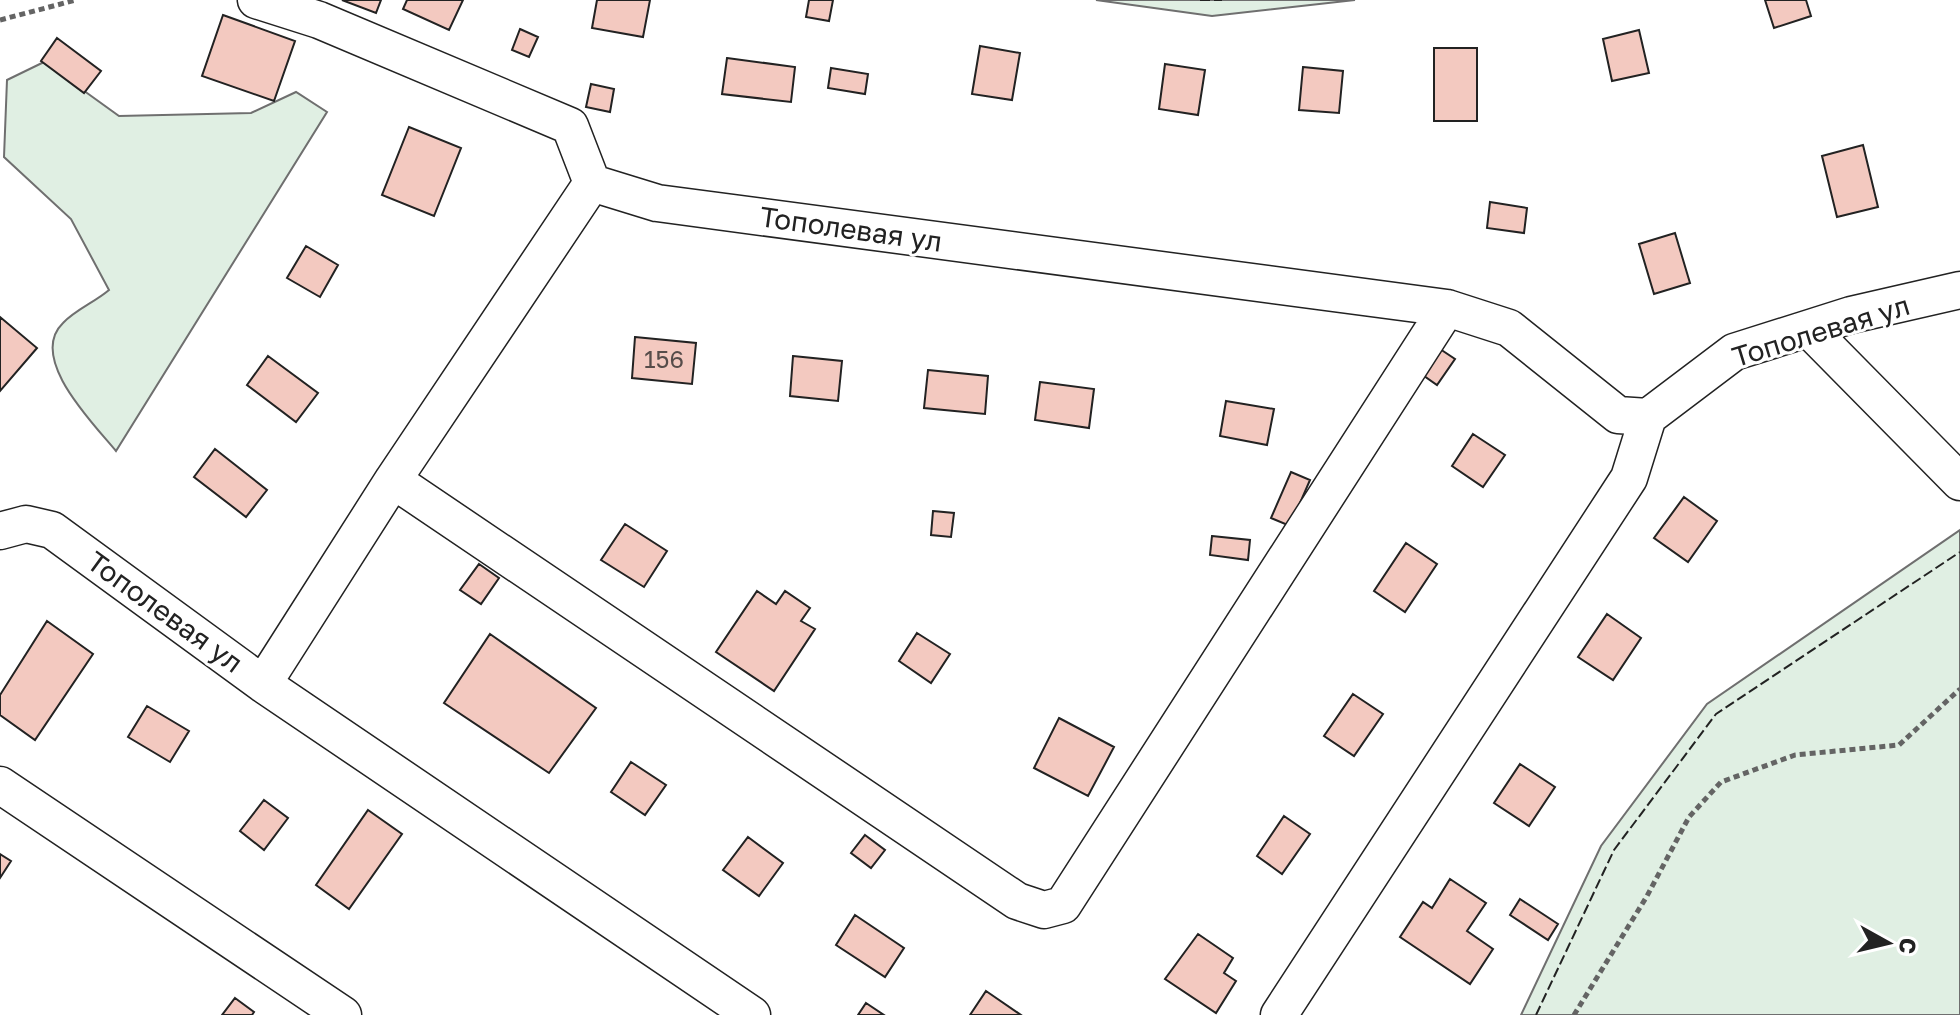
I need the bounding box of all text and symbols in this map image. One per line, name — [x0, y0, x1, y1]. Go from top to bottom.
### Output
street label: Тополевая ул — [758, 199, 944, 258]
street label: Тополевая ул — [1728, 288, 1914, 373]
house number: 156 — [644, 344, 684, 373]
street label: Тополевая ул — [81, 544, 249, 679]
north arrow — [1848, 903, 1928, 983]
text: С — [1894, 936, 1923, 955]

